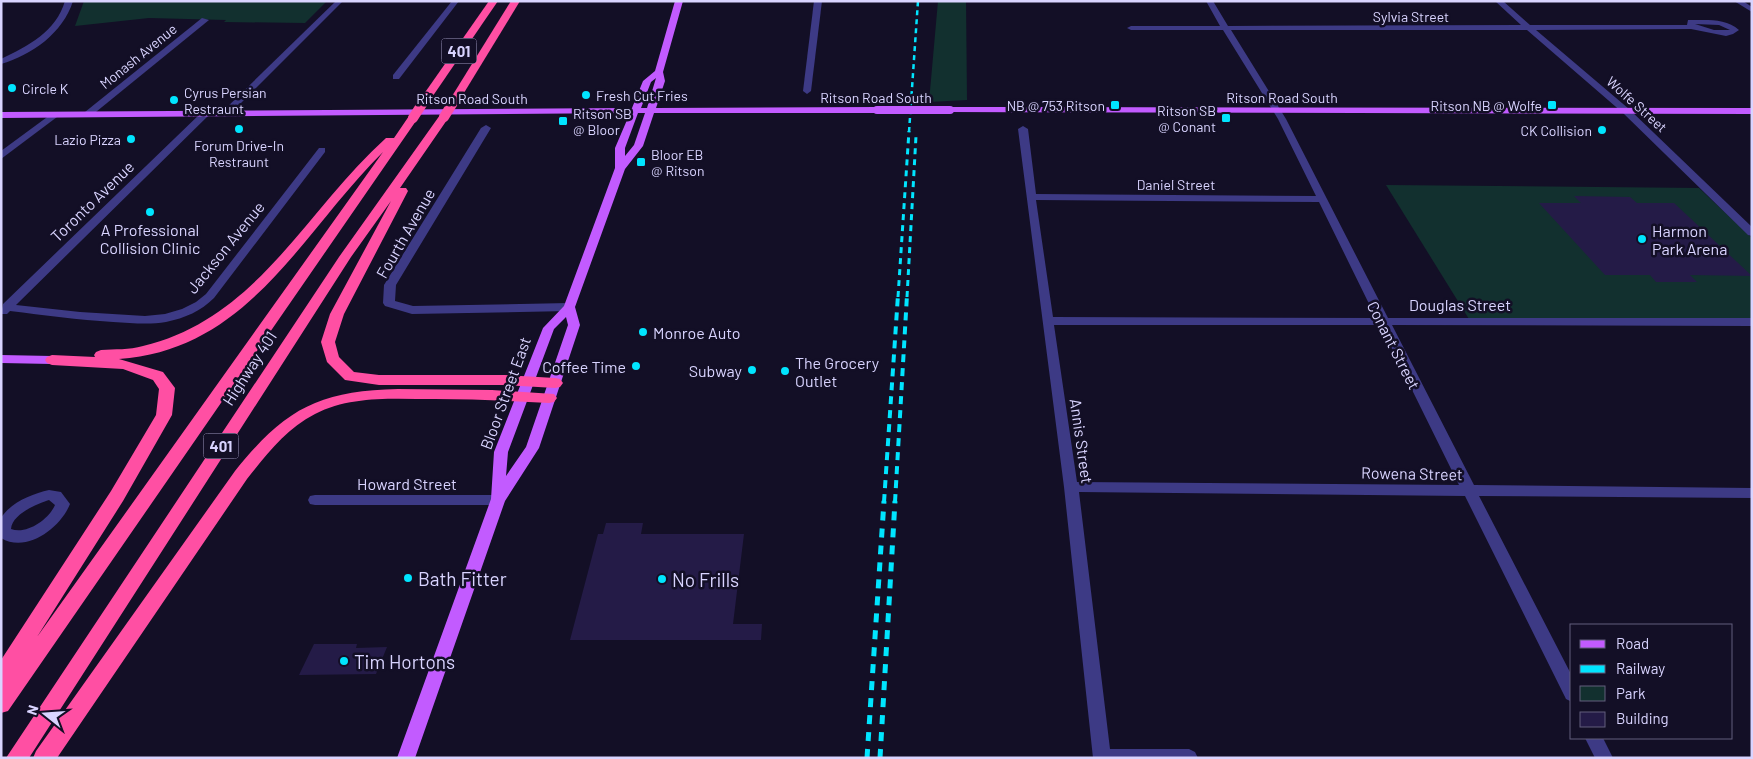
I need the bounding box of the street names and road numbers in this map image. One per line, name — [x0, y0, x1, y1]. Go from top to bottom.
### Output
street label: Sylvia Street — [1373, 8, 1449, 25]
street label: Monash Avenue — [96, 20, 180, 92]
road number: 401 — [442, 38, 476, 64]
street label: Wolfe Street — [1603, 73, 1671, 135]
street label: Ritson Road South — [820, 89, 932, 106]
street label: Ritson Road South — [1226, 89, 1338, 106]
street label: Ritson Road South — [416, 90, 528, 107]
street label: Toronto Avenue — [47, 157, 137, 245]
street label: Daniel Street — [1137, 176, 1215, 193]
street label: Fourth Avenue — [372, 185, 438, 281]
street label: Jackson Avenue — [182, 197, 268, 297]
street label: Douglas Street — [1409, 295, 1511, 314]
street label: Conant Street — [1364, 298, 1424, 392]
street label: Highway 401 — [218, 327, 280, 409]
street label: Bloor Street East — [476, 334, 534, 452]
street label: Annis Street — [1067, 397, 1097, 485]
road number: 401 — [204, 434, 238, 458]
street label: Rowena Street — [1361, 463, 1463, 483]
street label: Howard Street — [357, 474, 457, 493]

